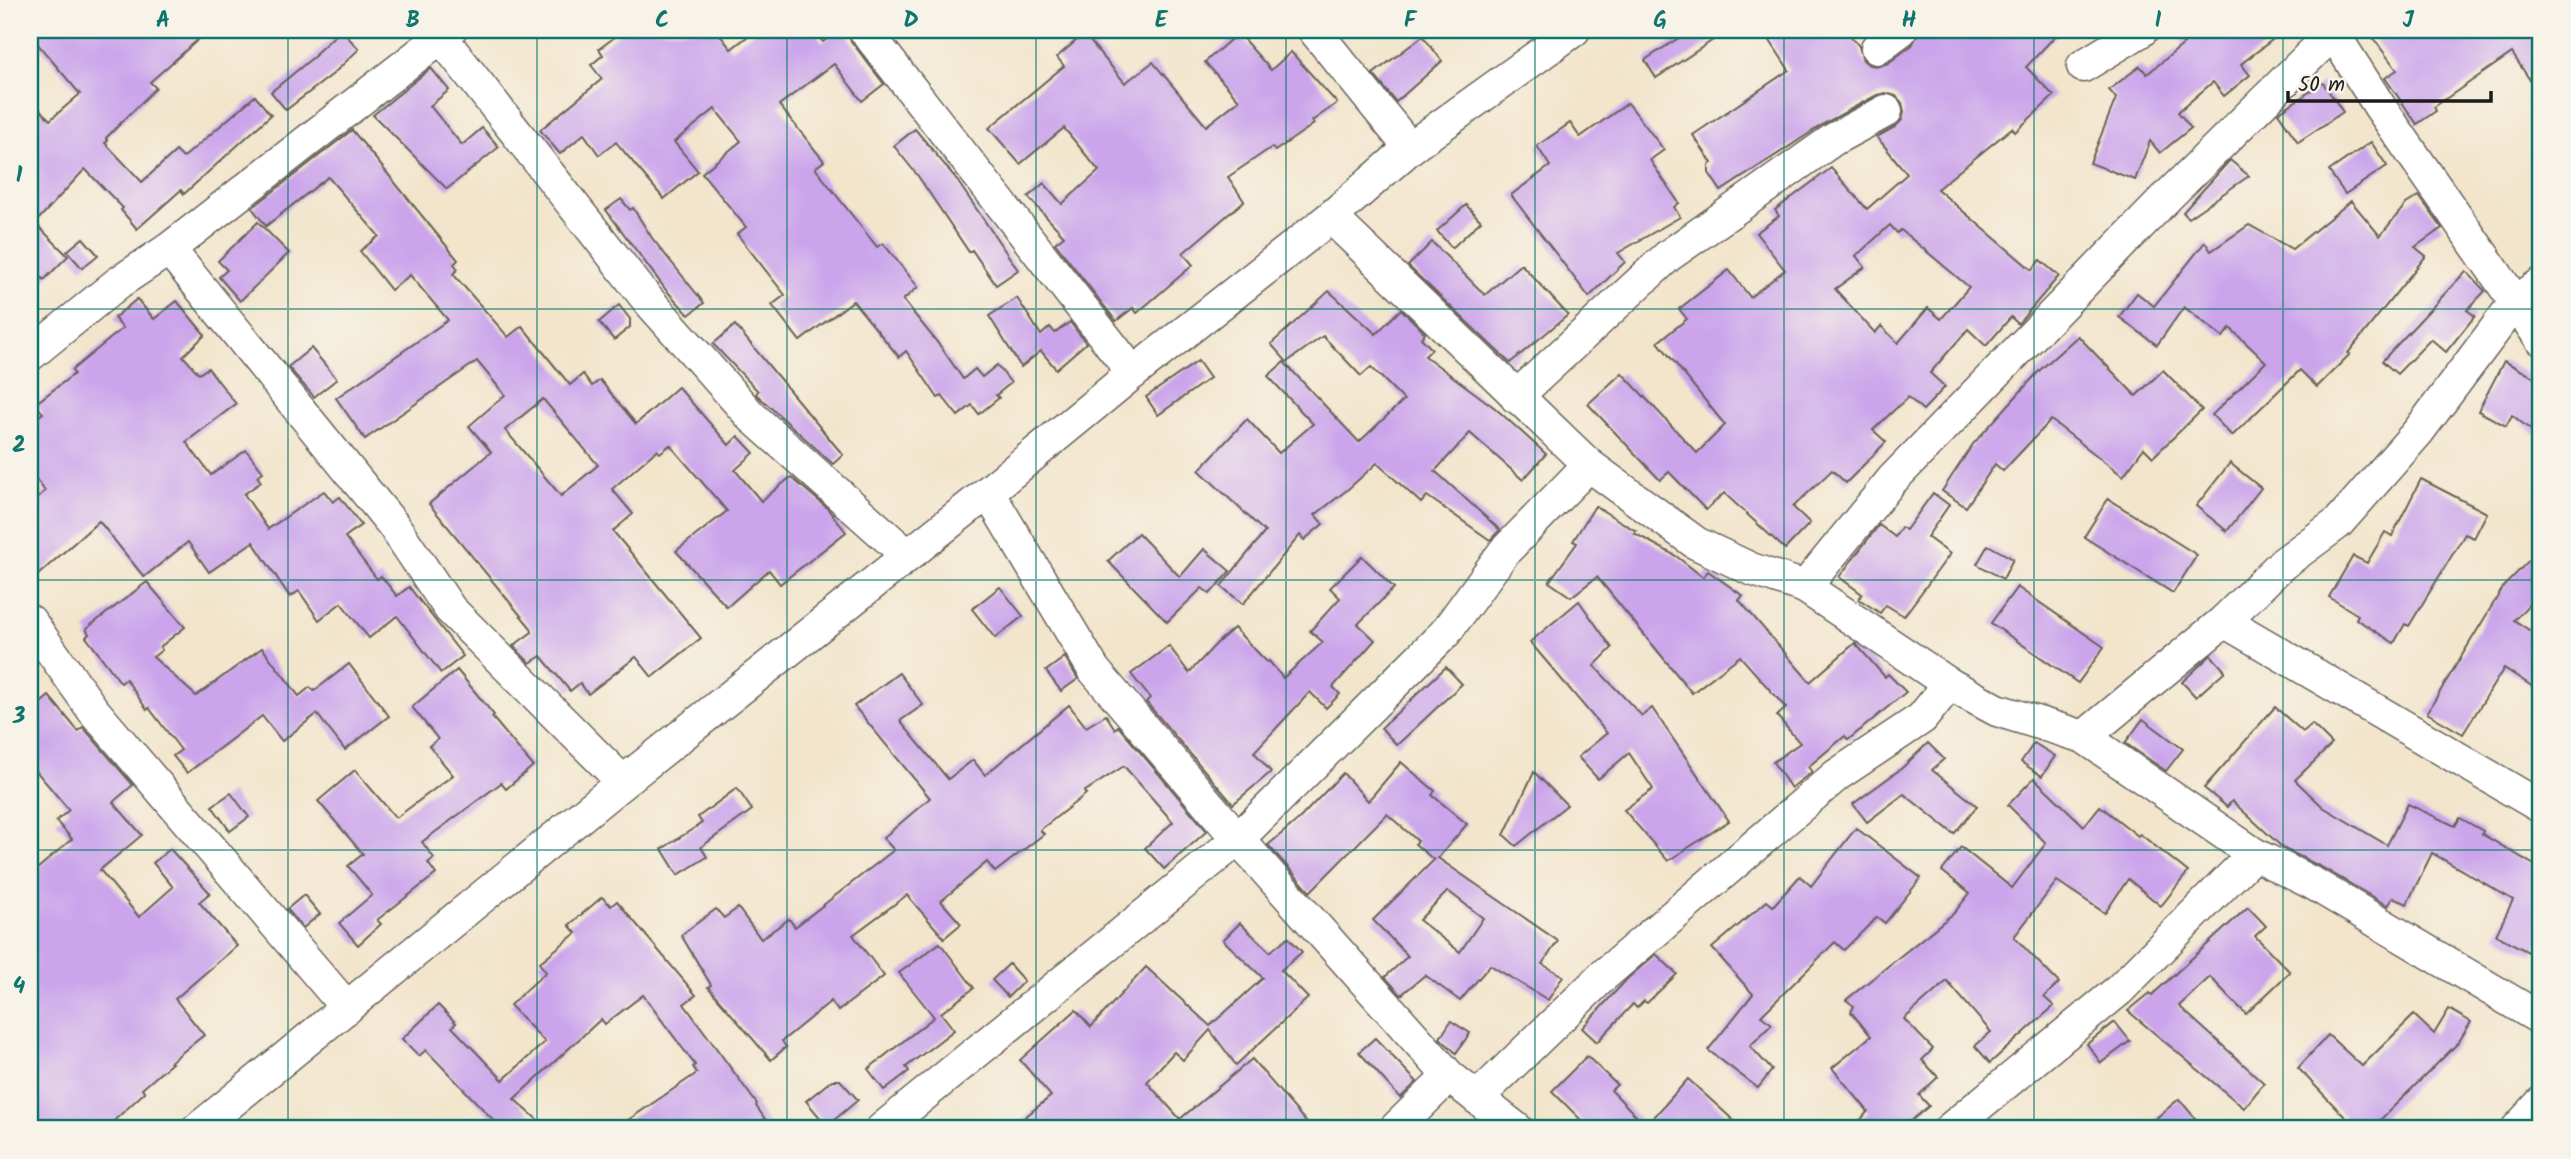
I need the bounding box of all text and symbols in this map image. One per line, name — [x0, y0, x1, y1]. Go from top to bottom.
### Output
text: A — [156, 3, 170, 39]
text: B — [406, 3, 420, 39]
text: C — [655, 3, 669, 39]
text: D — [903, 3, 919, 39]
text: E — [1155, 3, 1169, 39]
text: F — [1404, 3, 1418, 39]
text: G — [1653, 3, 1667, 39]
text: H — [1902, 3, 1917, 39]
text: I — [2154, 3, 2162, 39]
text: J — [2402, 3, 2414, 39]
scale bar — [2288, 60, 2490, 104]
text: 50 m — [2298, 69, 2345, 102]
text: 1 — [16, 158, 23, 194]
text: 2 — [12, 428, 26, 464]
text: 3 — [12, 699, 26, 735]
text: 4 — [13, 969, 26, 1005]

